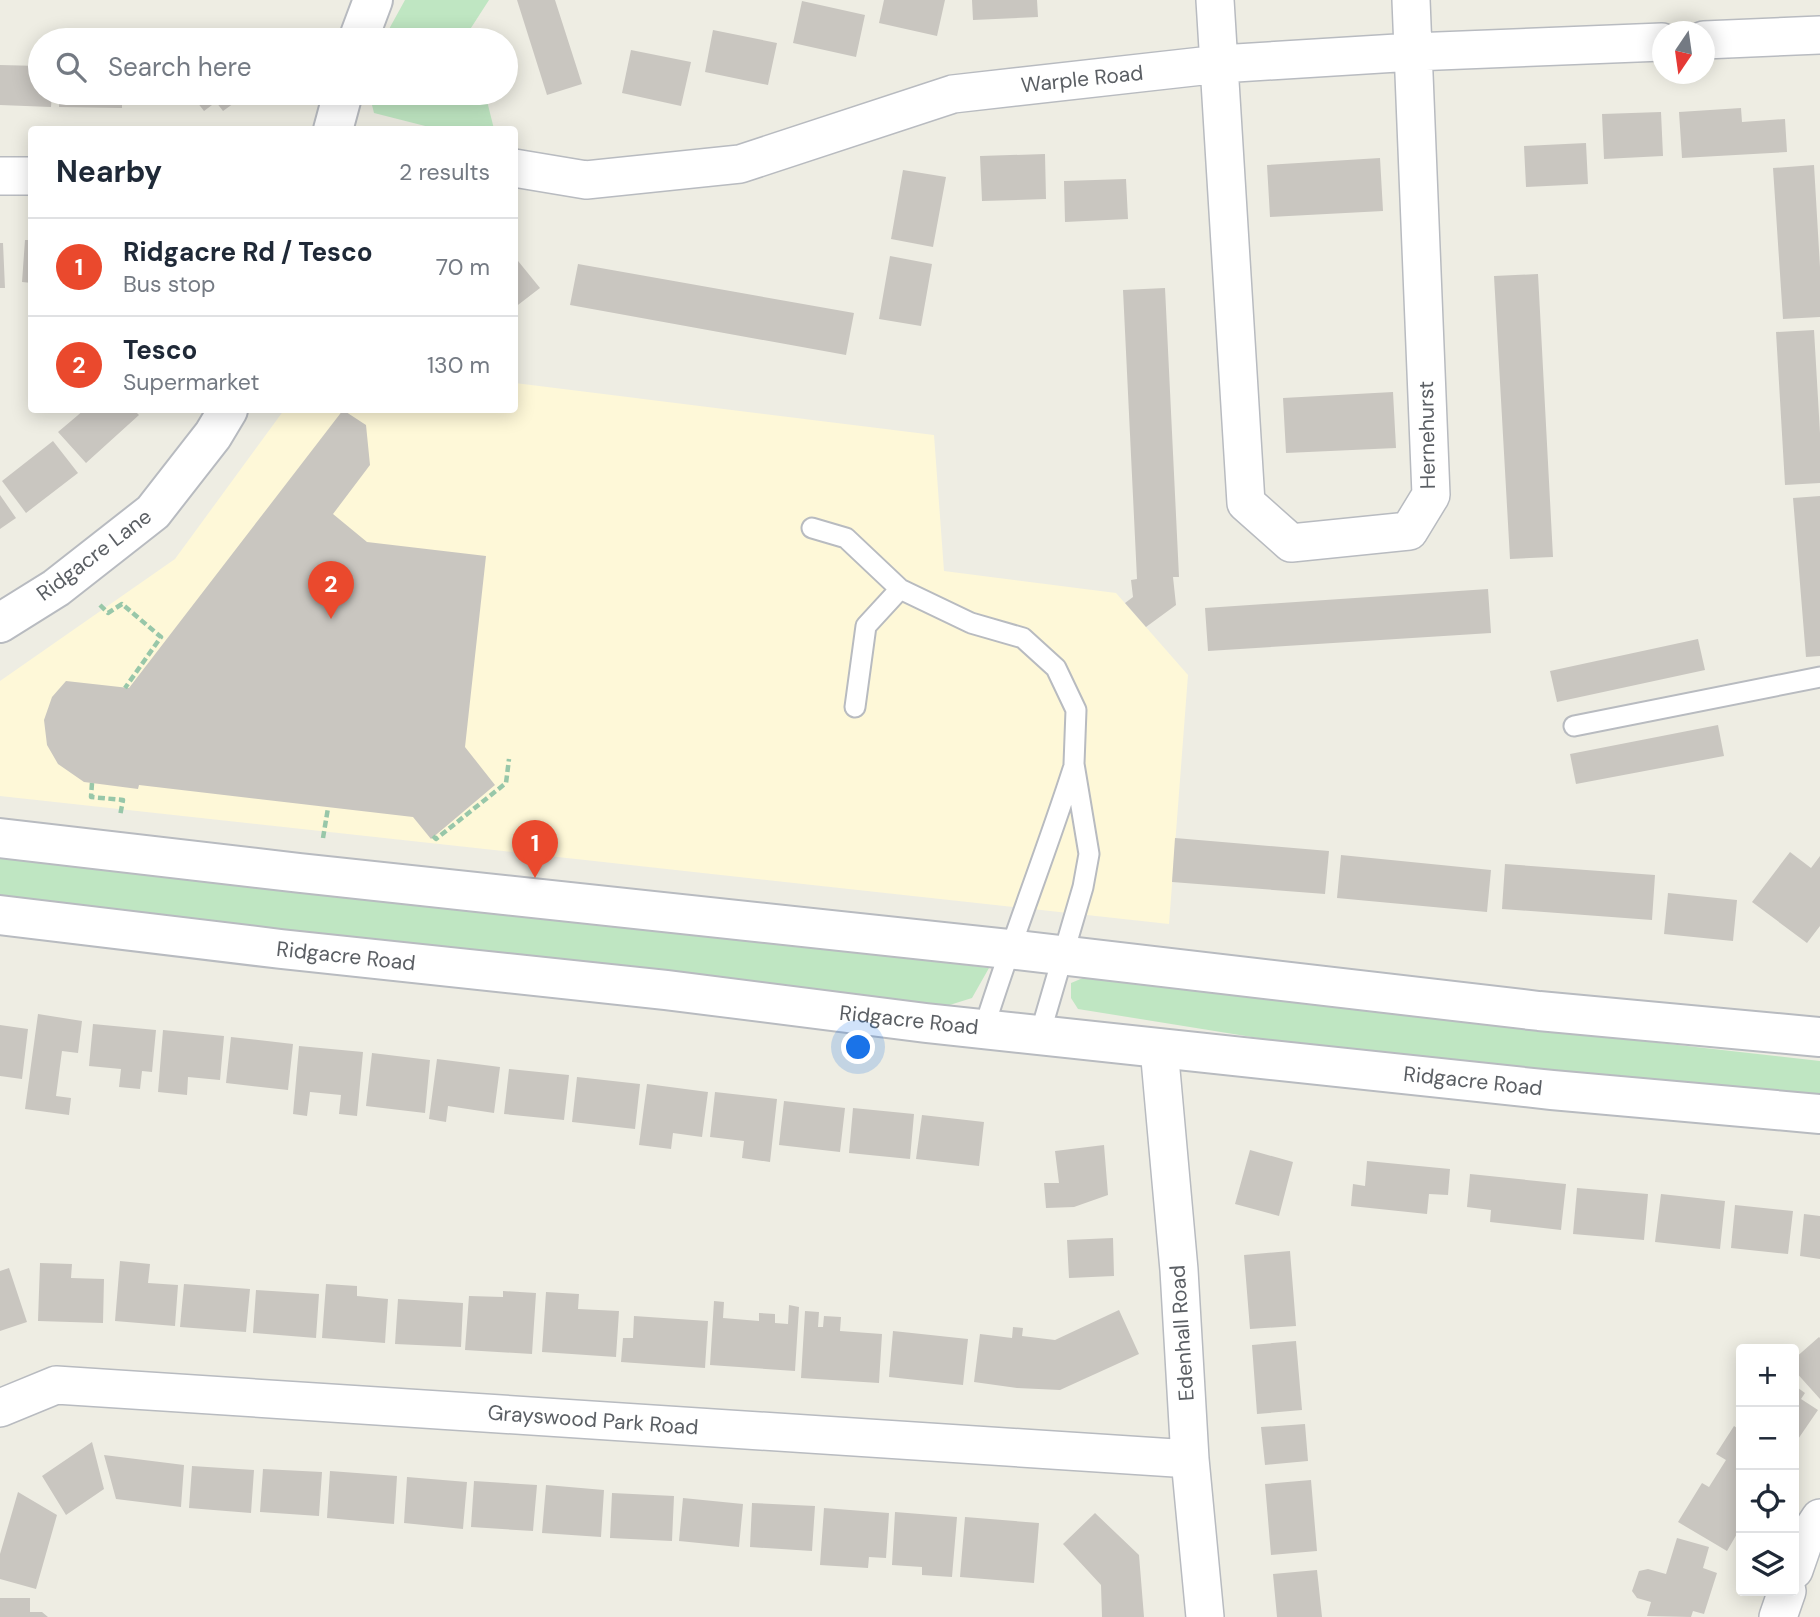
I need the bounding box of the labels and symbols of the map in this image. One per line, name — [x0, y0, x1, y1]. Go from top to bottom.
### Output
north arrow — [1652, 21, 1715, 84]
street label: Warple Road — [1020, 59, 1144, 99]
street label: Hernehurst — [1412, 381, 1442, 489]
street label: Ridgacre Lane — [31, 502, 157, 607]
pin: 2 — [308, 561, 354, 619]
pin: 1 — [512, 820, 558, 878]
street label: Ridgacre Road — [275, 935, 417, 977]
street label: Ridgacre Road — [838, 999, 980, 1041]
your location — [841, 1030, 875, 1064]
street label: Ridgacre Road — [1402, 1060, 1544, 1102]
street label: Edenhall Road — [1163, 1264, 1201, 1402]
street label: Grayswood Park Road — [487, 1399, 699, 1441]

